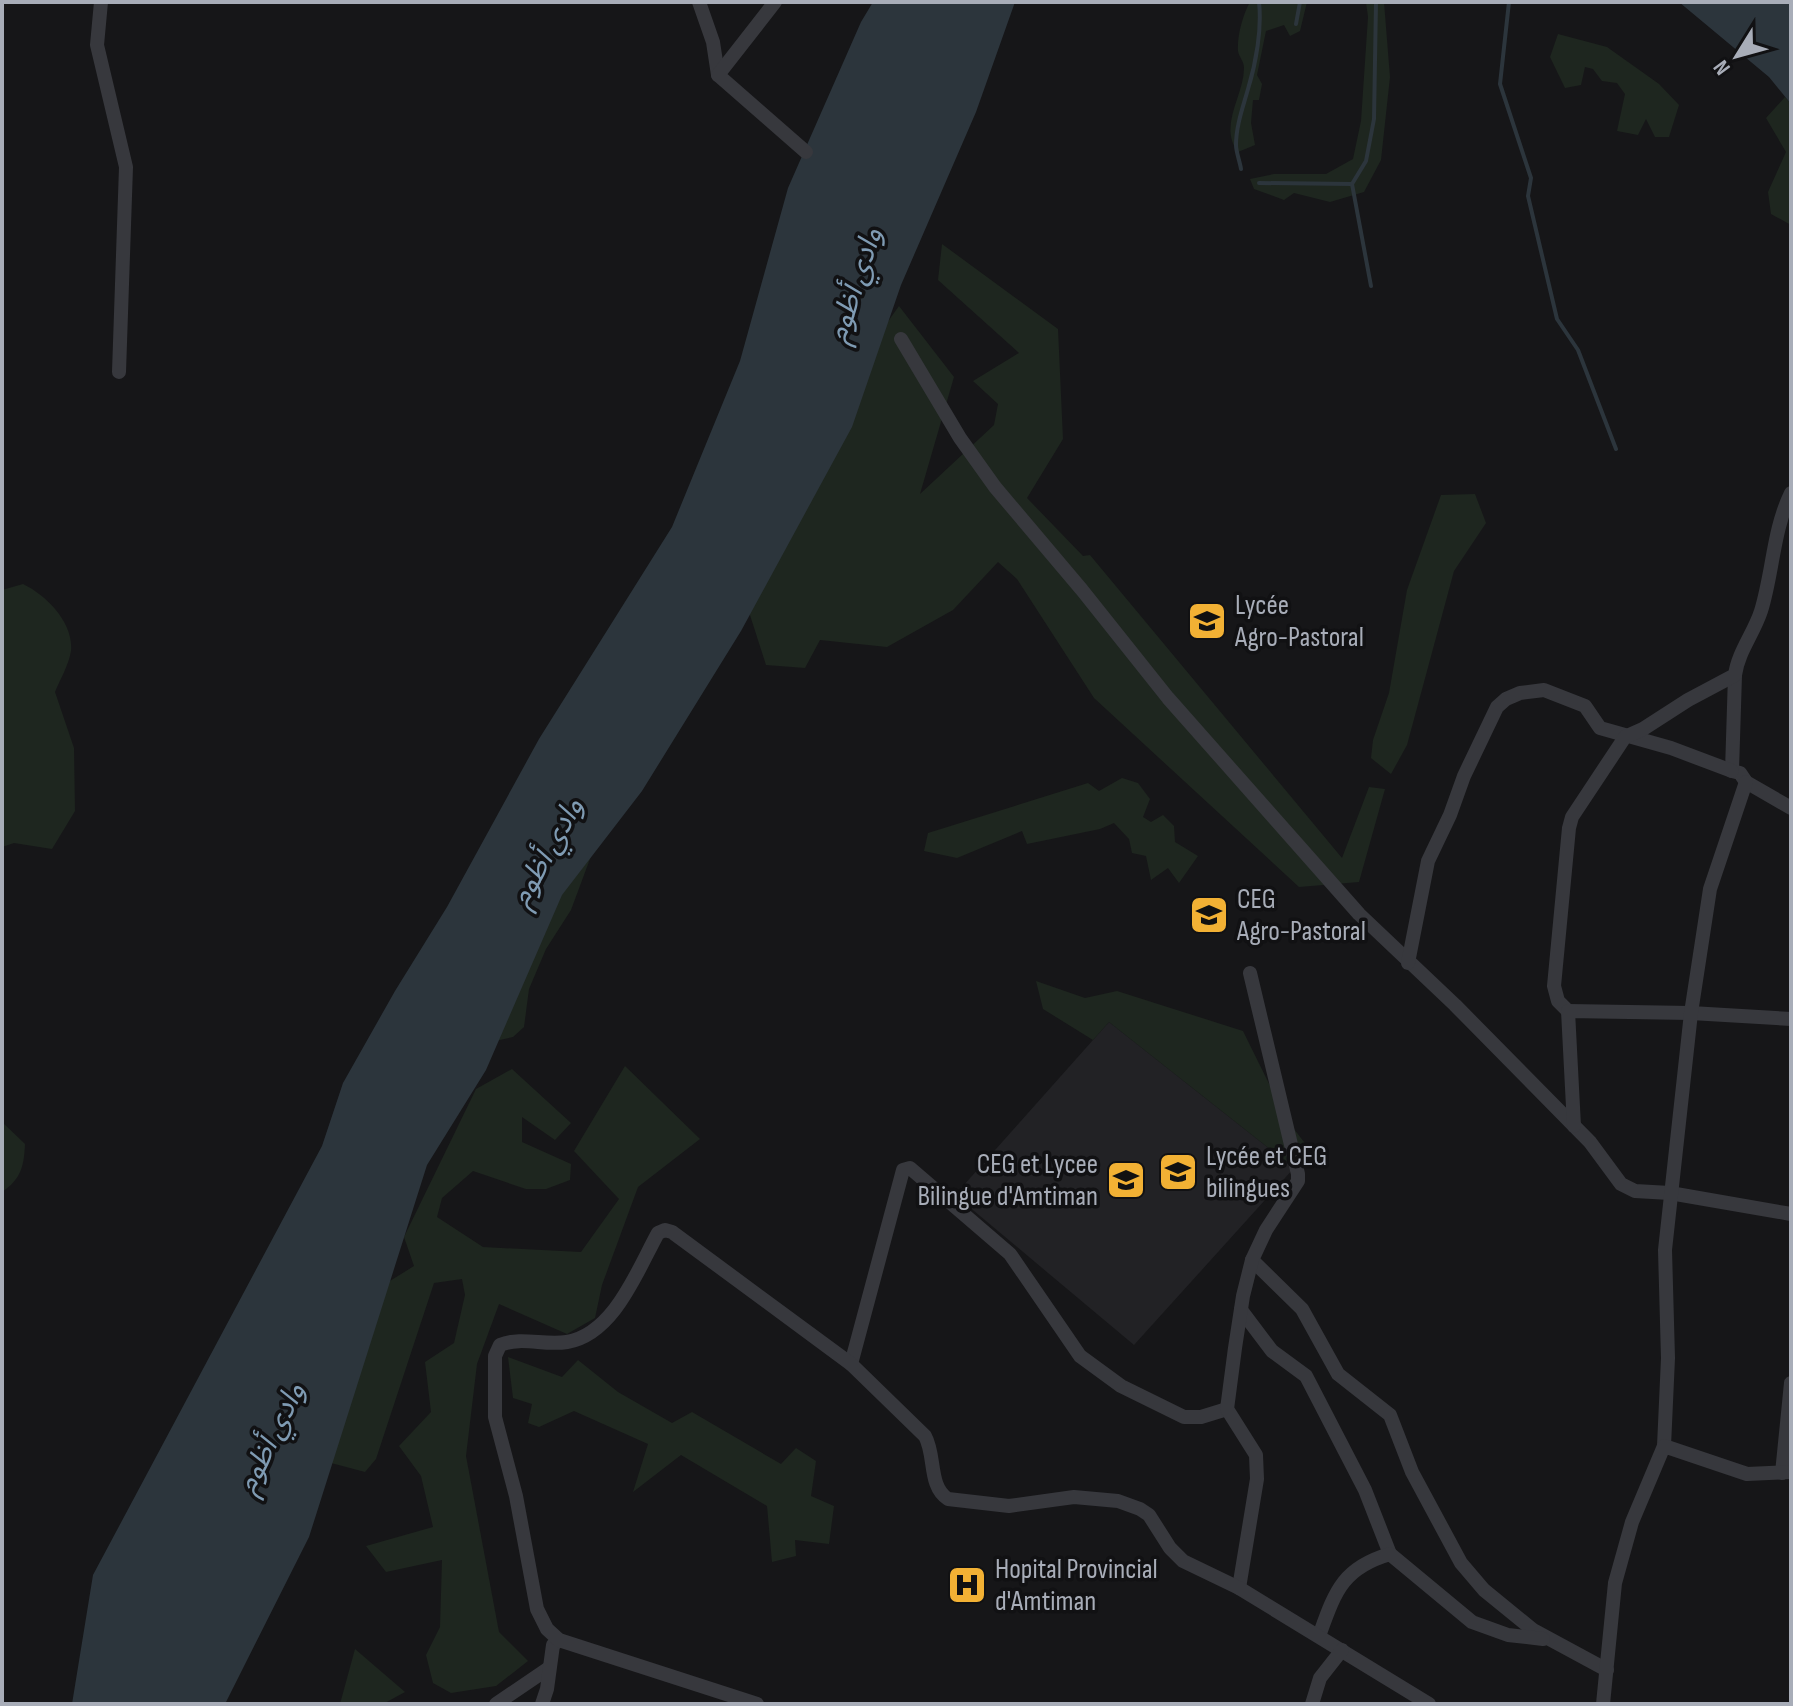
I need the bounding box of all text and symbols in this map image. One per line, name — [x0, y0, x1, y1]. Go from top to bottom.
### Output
north arrow — [1697, 16, 1777, 96]
text: N — [1708, 54, 1737, 80]
water label: وادي أظوم — [818, 223, 894, 349]
place label: Lycée Agro-Pastoral — [1234, 589, 1364, 654]
school or university icon: Lycée Agro-Pastoral — [1186, 600, 1228, 642]
water label: وادي أظوم — [501, 791, 595, 915]
place label: CEG Agro-Pastoral — [1236, 883, 1366, 948]
school or university icon: CEG Agro-Pastoral — [1188, 894, 1230, 936]
place label: Lycée et CEG bilingues — [1206, 1140, 1327, 1205]
place label: CEG et Lycee Bilingue d'Amtiman — [918, 1148, 1098, 1213]
school or university icon: Lycée et CEG bilingues — [1157, 1151, 1199, 1193]
school or university icon: CEG et Lycee Bilingue d'Amtiman — [1105, 1159, 1147, 1201]
water label: وادي أظوم — [227, 1376, 317, 1502]
place label: Hopital Provincial d'Amtiman — [995, 1553, 1158, 1618]
hospital icon: Hopital Provincial d'Amtiman — [946, 1564, 988, 1606]

